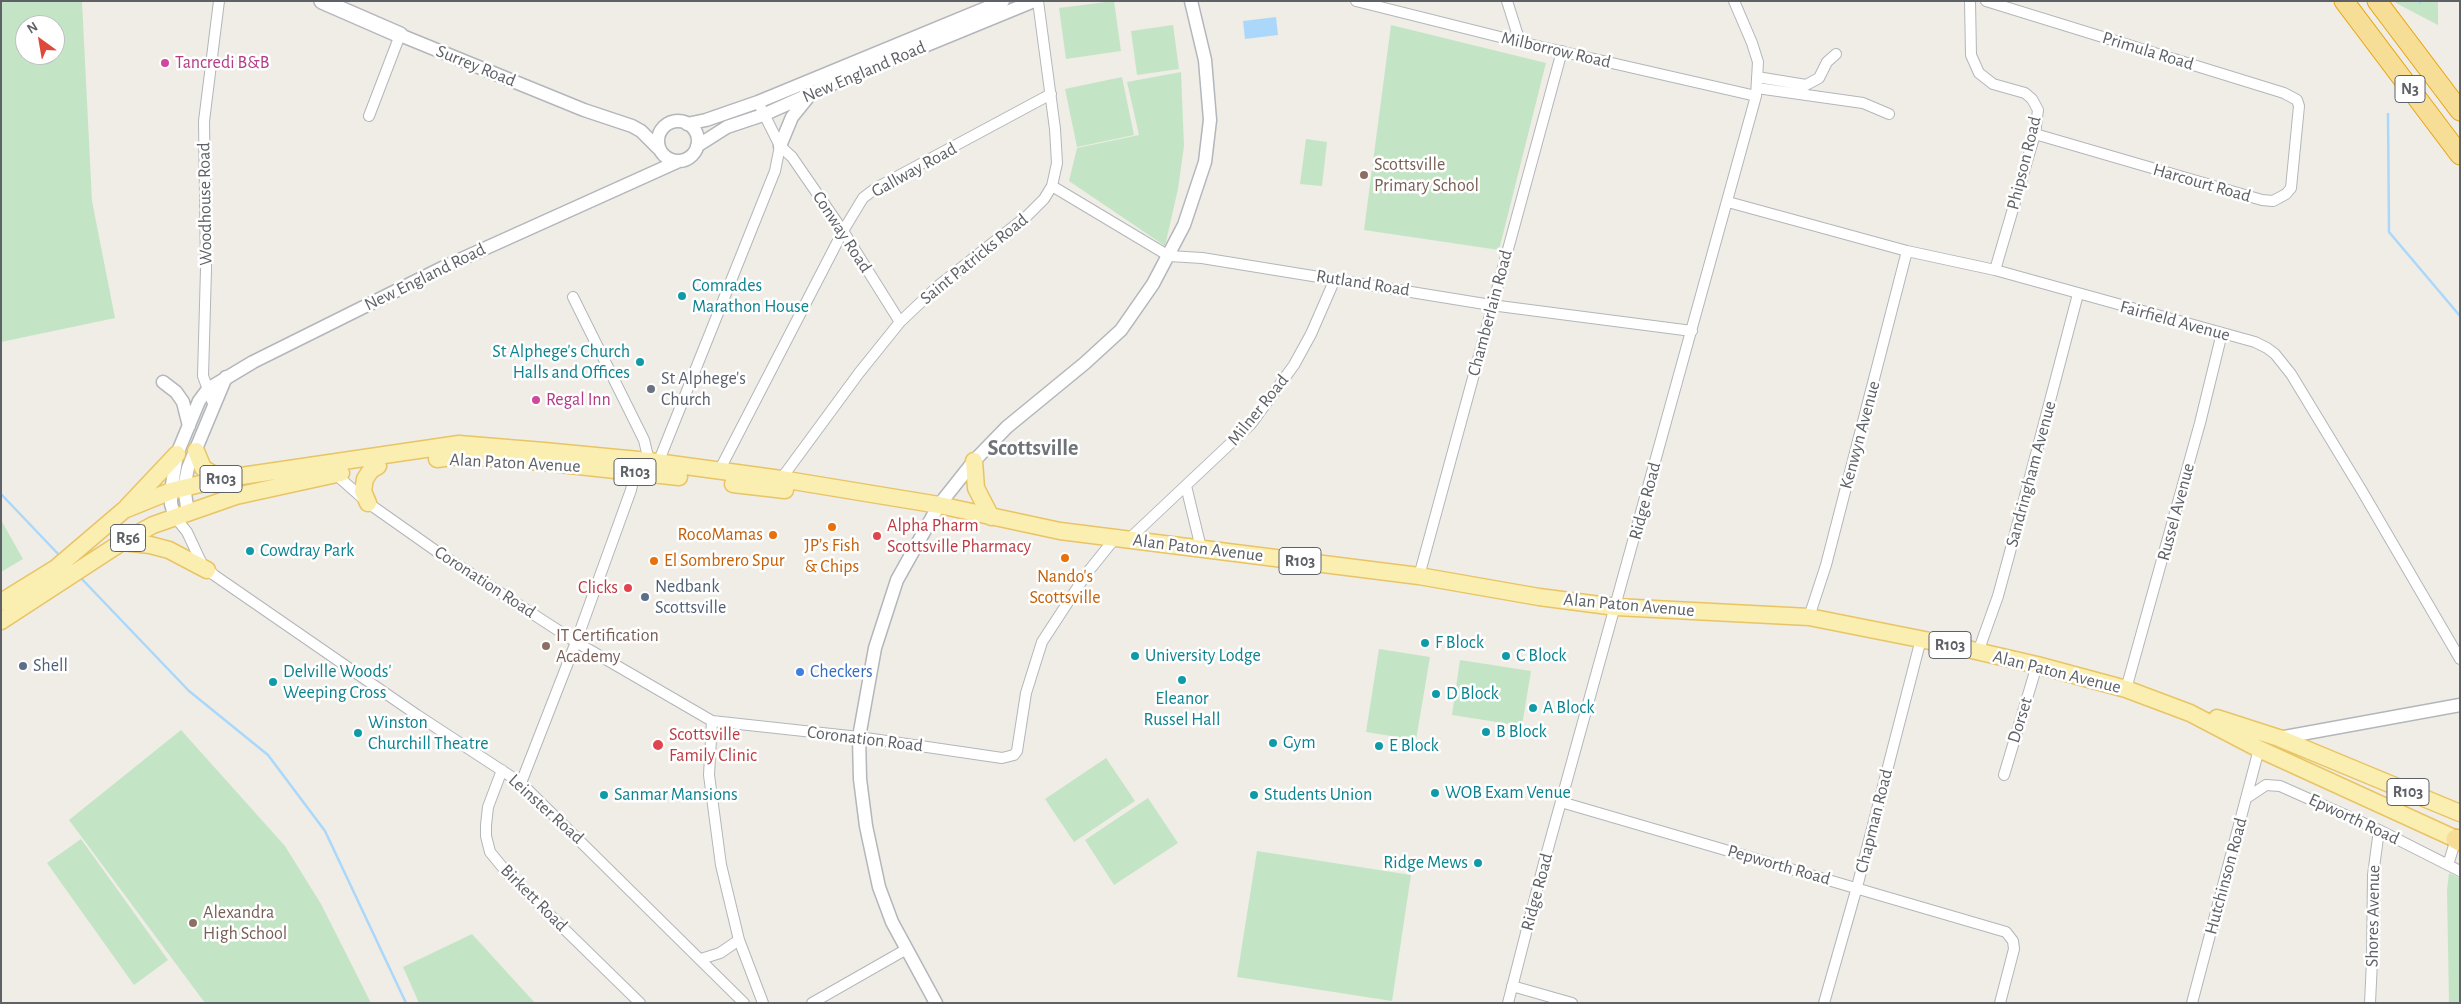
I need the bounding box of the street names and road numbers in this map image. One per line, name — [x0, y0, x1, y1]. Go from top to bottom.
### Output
street label: Milborrow Road — [1499, 27, 1613, 73]
street label: Primula Road — [2100, 27, 2196, 75]
street label: New England Road — [799, 36, 929, 108]
street label: Surrey Road — [433, 40, 519, 92]
road number: N3 — [2395, 76, 2425, 102]
street label: Phipson Road — [2002, 114, 2046, 212]
street label: Gallway Road — [868, 138, 960, 202]
street label: Woodhouse Road — [193, 142, 217, 266]
street label: Harcourt Road — [2150, 159, 2254, 207]
street label: Conway Road — [808, 187, 876, 277]
street label: Saint Patricks Road — [916, 209, 1032, 309]
street label: New England Road — [361, 238, 489, 316]
street label: Chamberlain Road — [1463, 248, 1517, 378]
street label: Rutland Road — [1315, 265, 1411, 301]
street label: Fairfield Avenue — [2117, 296, 2233, 346]
street label: Milner Road — [1223, 370, 1293, 450]
street label: Kenwyn Avenue — [1835, 378, 1885, 492]
street label: Sandringham Avenue — [2001, 399, 2061, 549]
street label: Alan Paton Avenue — [449, 449, 581, 477]
road number: R103 — [614, 458, 656, 486]
street label: Ridge Road — [1624, 460, 1666, 542]
street label: Russel Avenue — [2153, 461, 2199, 563]
road number: R103 — [200, 466, 242, 492]
road number: R56 — [110, 524, 146, 552]
street label: Alan Paton Avenue — [1132, 529, 1264, 567]
street label: Coronation Road — [430, 541, 540, 623]
road number: R103 — [1279, 548, 1321, 574]
street label: Alan Paton Avenue — [1563, 589, 1695, 621]
road number: R103 — [1929, 632, 1971, 658]
street label: Alan Paton Avenue — [1991, 646, 2123, 698]
street label: Dorset — [2003, 694, 2037, 746]
street label: Coronation Road — [806, 721, 924, 757]
street label: Chapman Road — [1851, 767, 1897, 875]
street label: Leinster Road — [504, 769, 588, 849]
road number: R103 — [2387, 779, 2429, 806]
street label: Epworth Road — [2305, 789, 2403, 849]
street label: Hutchinson Road — [2200, 815, 2252, 937]
street label: Pepworth Road — [1725, 840, 1833, 890]
street label: Ridge Road — [1516, 851, 1558, 933]
street label: Birkett Road — [496, 860, 572, 936]
street label: Shores Avenue — [2361, 865, 2385, 967]

